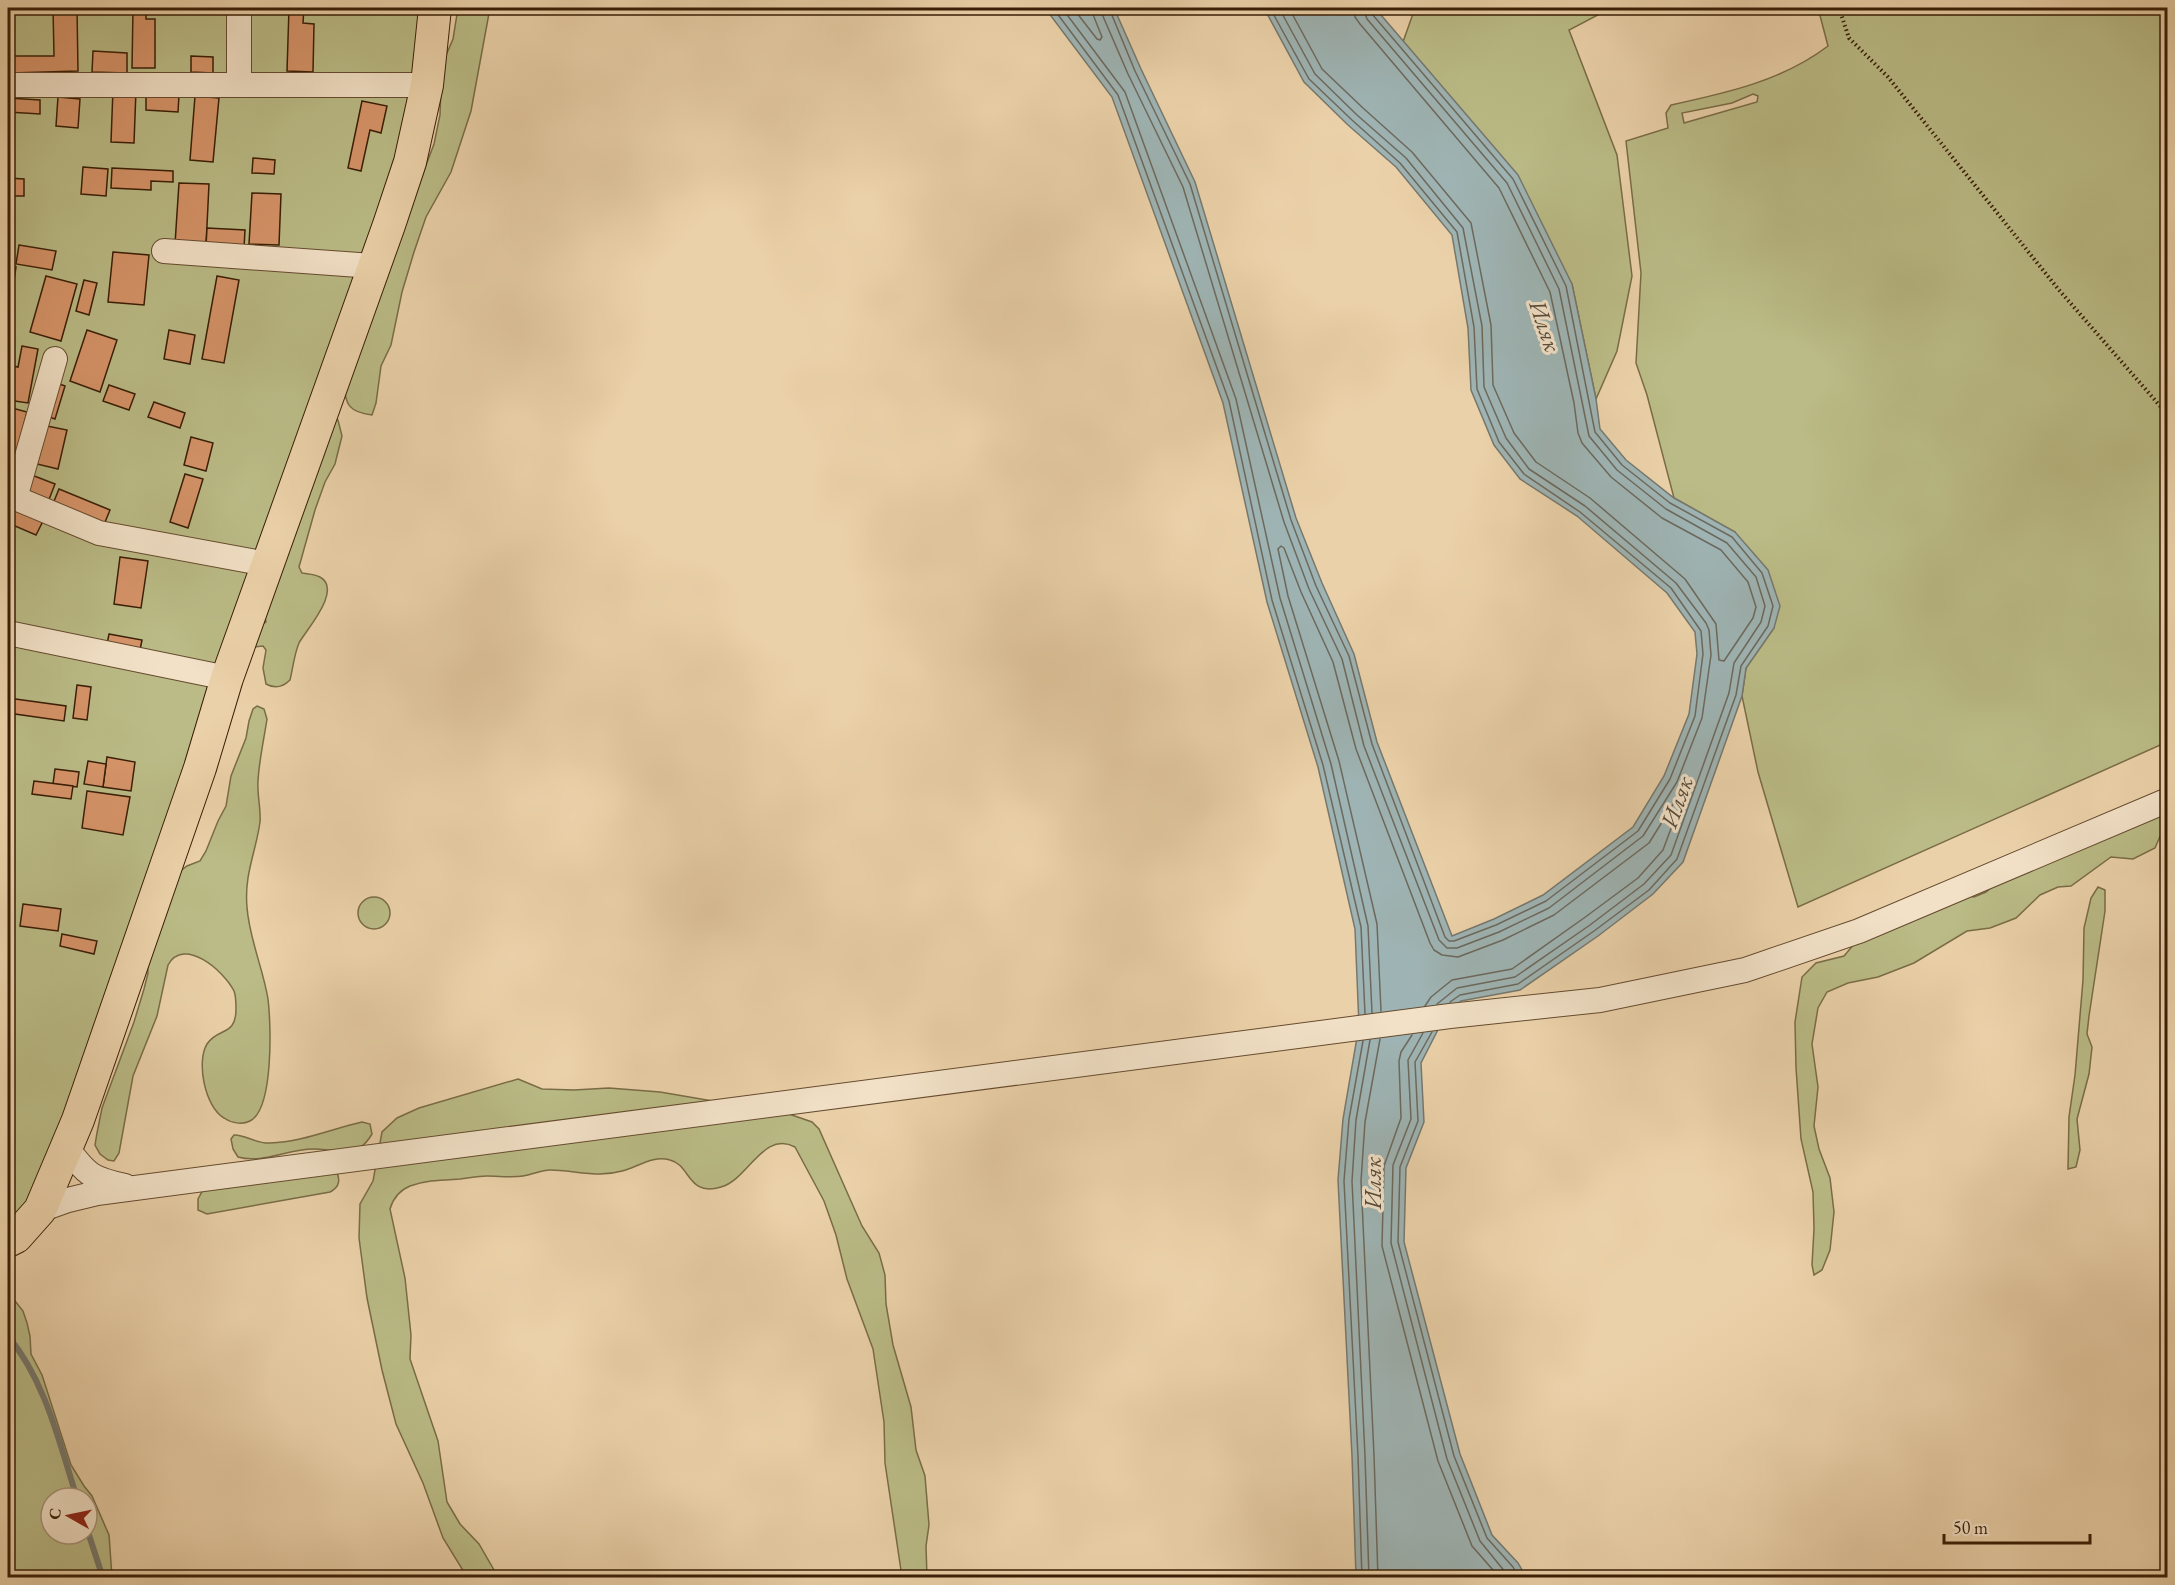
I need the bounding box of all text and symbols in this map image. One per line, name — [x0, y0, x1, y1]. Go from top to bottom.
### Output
water label: Иляк — [1522, 295, 1569, 356]
water label: Иляк — [1653, 771, 1700, 833]
water label: Иляк — [1357, 1156, 1388, 1210]
north arrow — [39, 1486, 99, 1546]
text: С — [43, 1506, 66, 1521]
scale bar — [1944, 1507, 2090, 1545]
text: 50 m — [1953, 1516, 1988, 1539]

